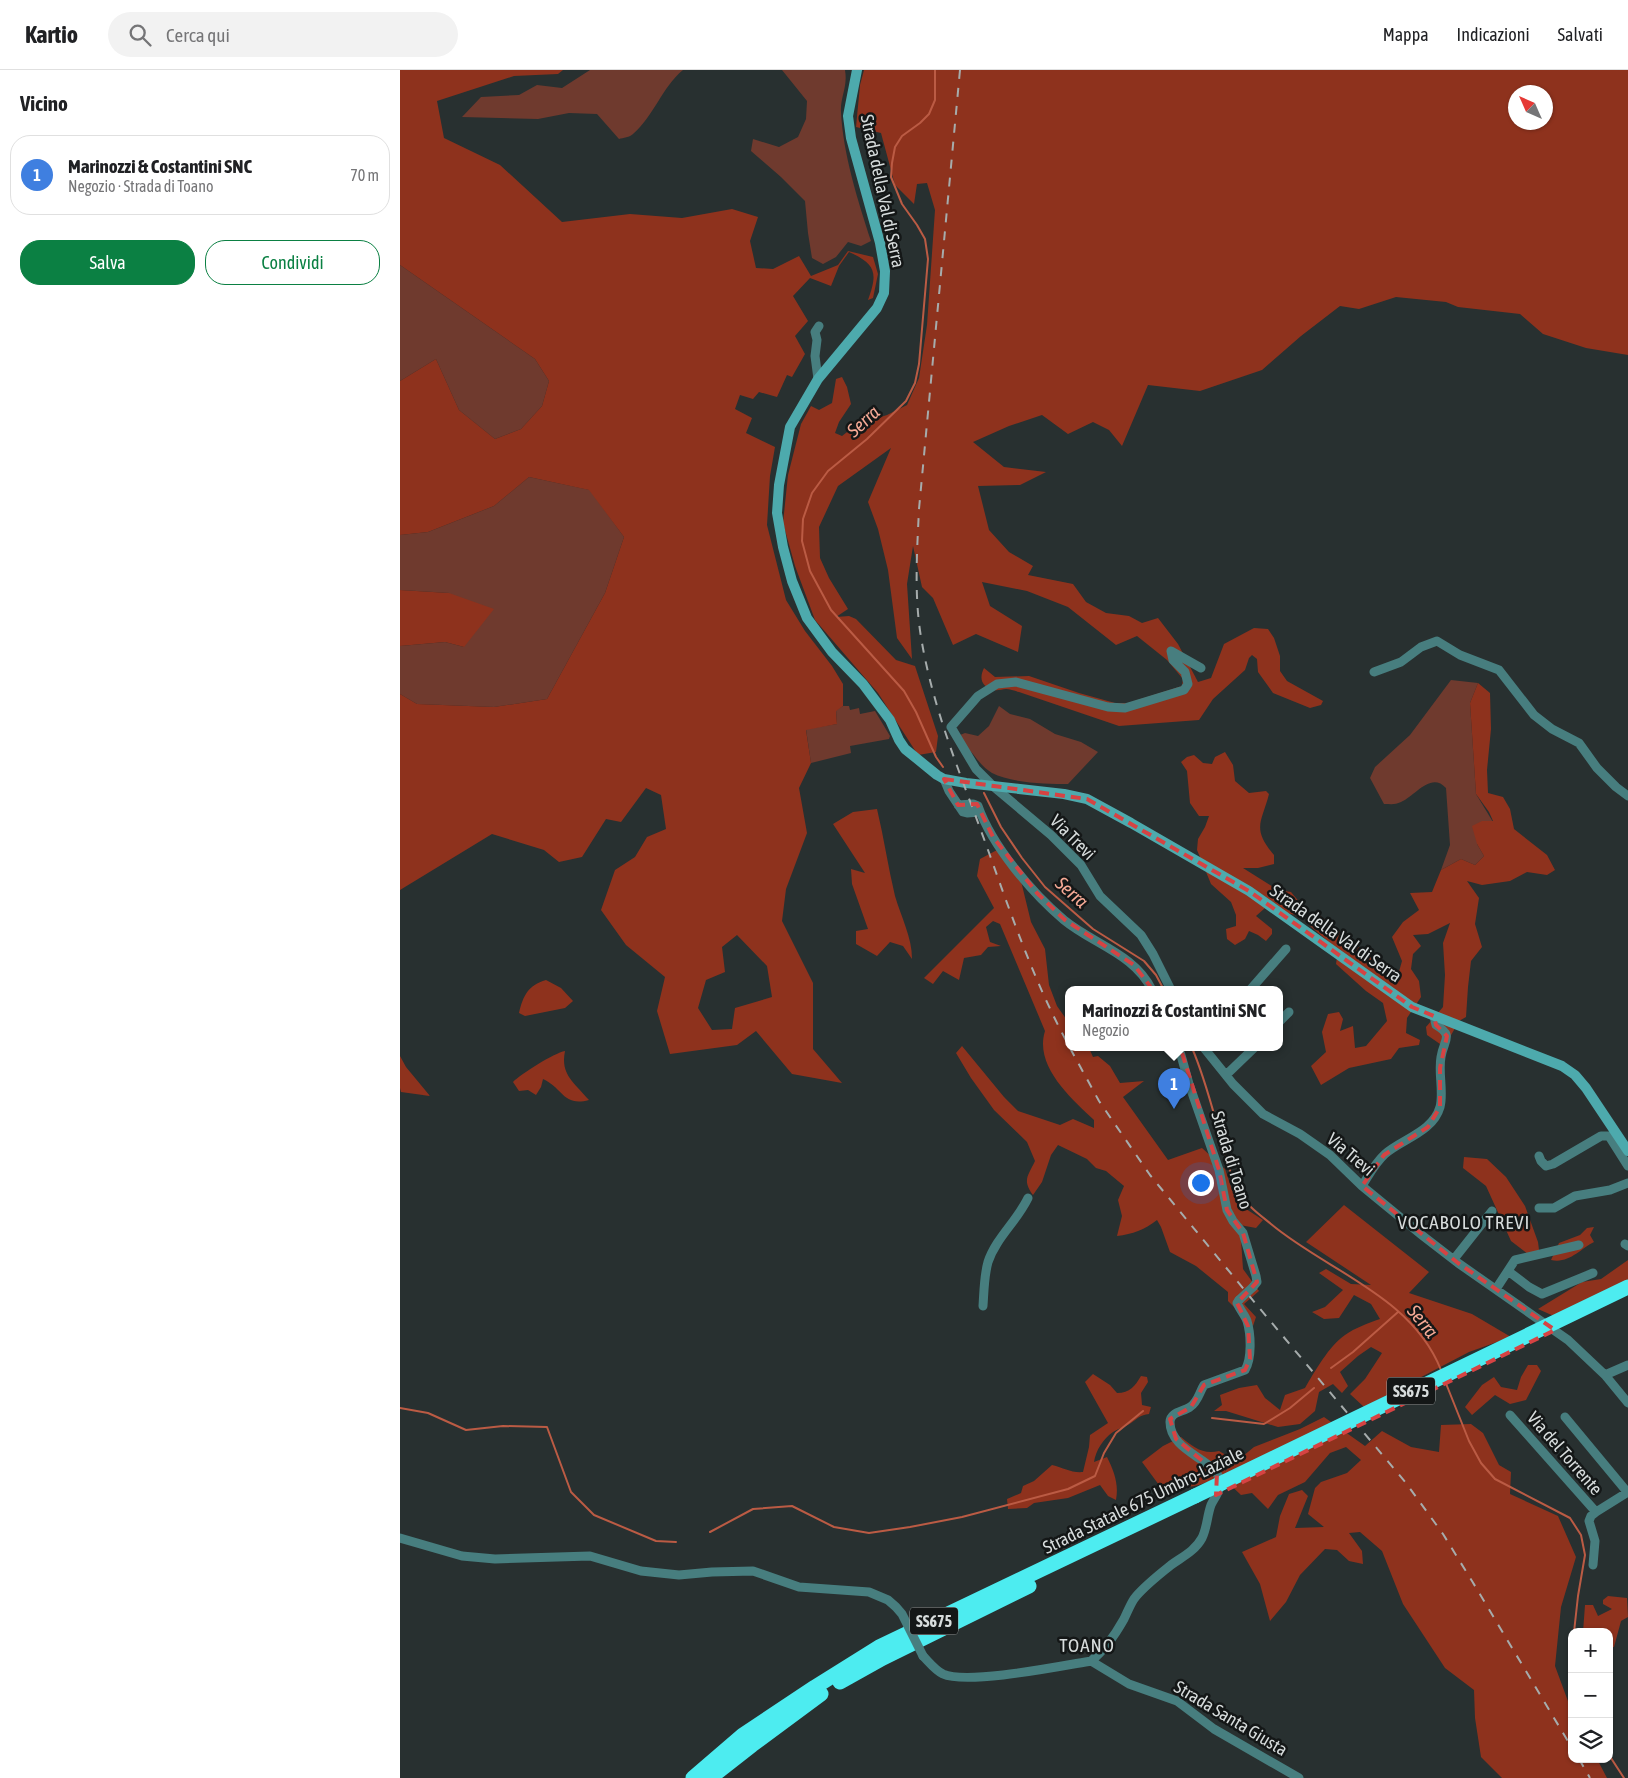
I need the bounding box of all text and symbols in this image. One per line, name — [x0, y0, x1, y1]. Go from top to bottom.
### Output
search box — [108, 12, 458, 57]
text: Kartio — [25, 21, 78, 48]
icon: search — [126, 21, 154, 49]
text: Cerca qui — [166, 24, 230, 46]
text: Mappa — [1383, 24, 1429, 45]
text: Indicazioni — [1457, 24, 1530, 45]
text: Salvati — [1558, 24, 1603, 45]
north arrow — [1508, 85, 1553, 130]
text: Vicino — [20, 91, 68, 115]
street label: Strada della Val di Serra — [857, 113, 909, 269]
text: Marinozzi & Costantini SNC — [68, 155, 252, 177]
text: 1 — [33, 166, 41, 184]
text: 70 m — [350, 166, 379, 184]
text: Negozio · Strada di Toano — [68, 177, 214, 195]
button: Salva — [20, 240, 195, 285]
button: Condividi — [205, 240, 380, 285]
water label: Serra — [841, 401, 884, 442]
street label: Via Trevi — [1046, 810, 1100, 864]
water label: Serra — [1050, 871, 1093, 912]
street label: Strada della Val di Serra — [1266, 880, 1406, 986]
popup — [1065, 986, 1283, 1051]
text: Marinozzi & Costantini SNC — [1082, 999, 1266, 1021]
text: Negozio — [1082, 1021, 1130, 1039]
pin: 1 — [1158, 1068, 1190, 1109]
street label: Strada di Toano — [1207, 1108, 1257, 1212]
street label: Via Trevi — [1323, 1128, 1379, 1180]
your location — [1188, 1170, 1214, 1196]
district label: VOCABOLO TREVI — [1398, 1211, 1530, 1233]
water label: Serra — [1402, 1299, 1443, 1342]
road number: SS675 — [1387, 1378, 1435, 1404]
street label: Via del Torrente — [1523, 1407, 1607, 1499]
street label: Strada Statale 675 Umbro-Laziale — [1039, 1442, 1247, 1558]
road number: SS675 — [910, 1608, 958, 1634]
map controls — [1568, 1628, 1613, 1763]
button: + — [1568, 1628, 1613, 1673]
district label: TOANO — [1059, 1634, 1115, 1656]
button: − — [1568, 1673, 1613, 1718]
street label: Strada Santa Giusta — [1171, 1676, 1291, 1760]
button: layers — [1568, 1718, 1613, 1763]

